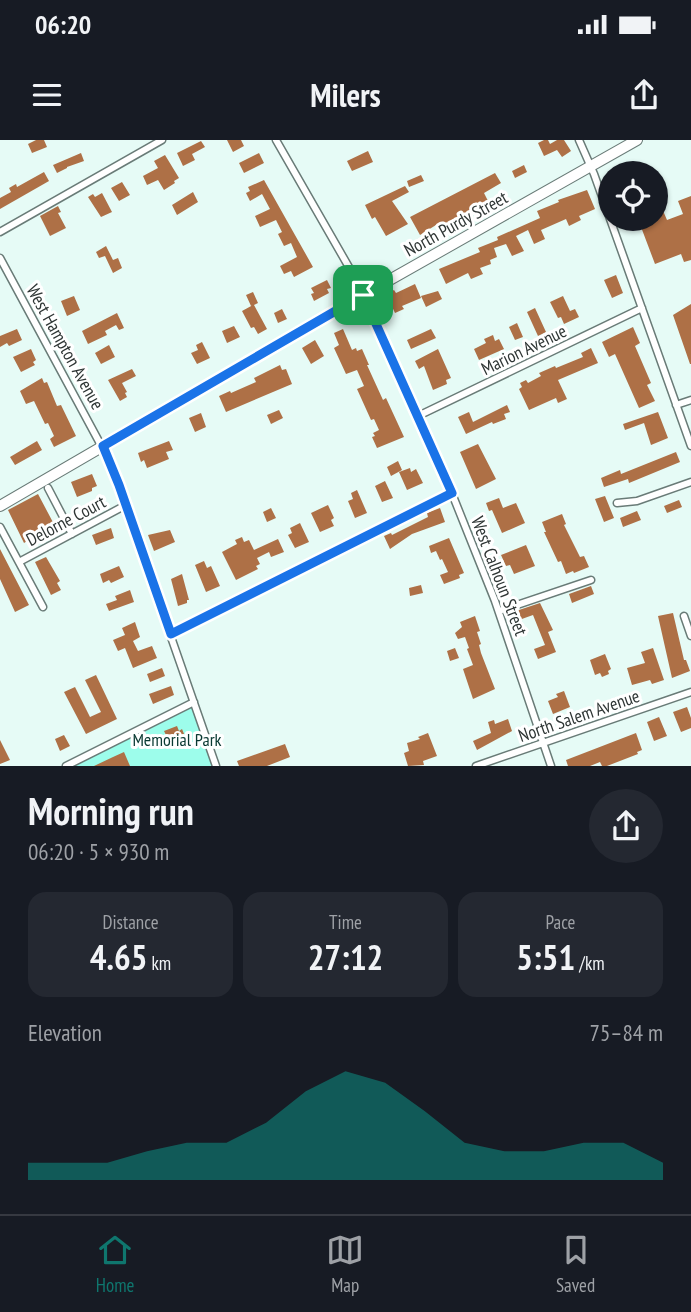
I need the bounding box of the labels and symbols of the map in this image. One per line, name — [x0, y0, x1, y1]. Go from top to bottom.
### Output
street label: North Purdy Street — [400, 186, 512, 262]
pin — [333, 265, 393, 325]
street label: West Hampton Avenue — [22, 280, 109, 413]
street label: Marion Avenue — [477, 319, 570, 380]
street label: Delorne Court — [22, 490, 109, 551]
street label: West Calhoun Street — [466, 513, 533, 639]
street label: North Salem Avenue — [515, 684, 642, 747]
park label: Memorial Park — [132, 728, 222, 751]

